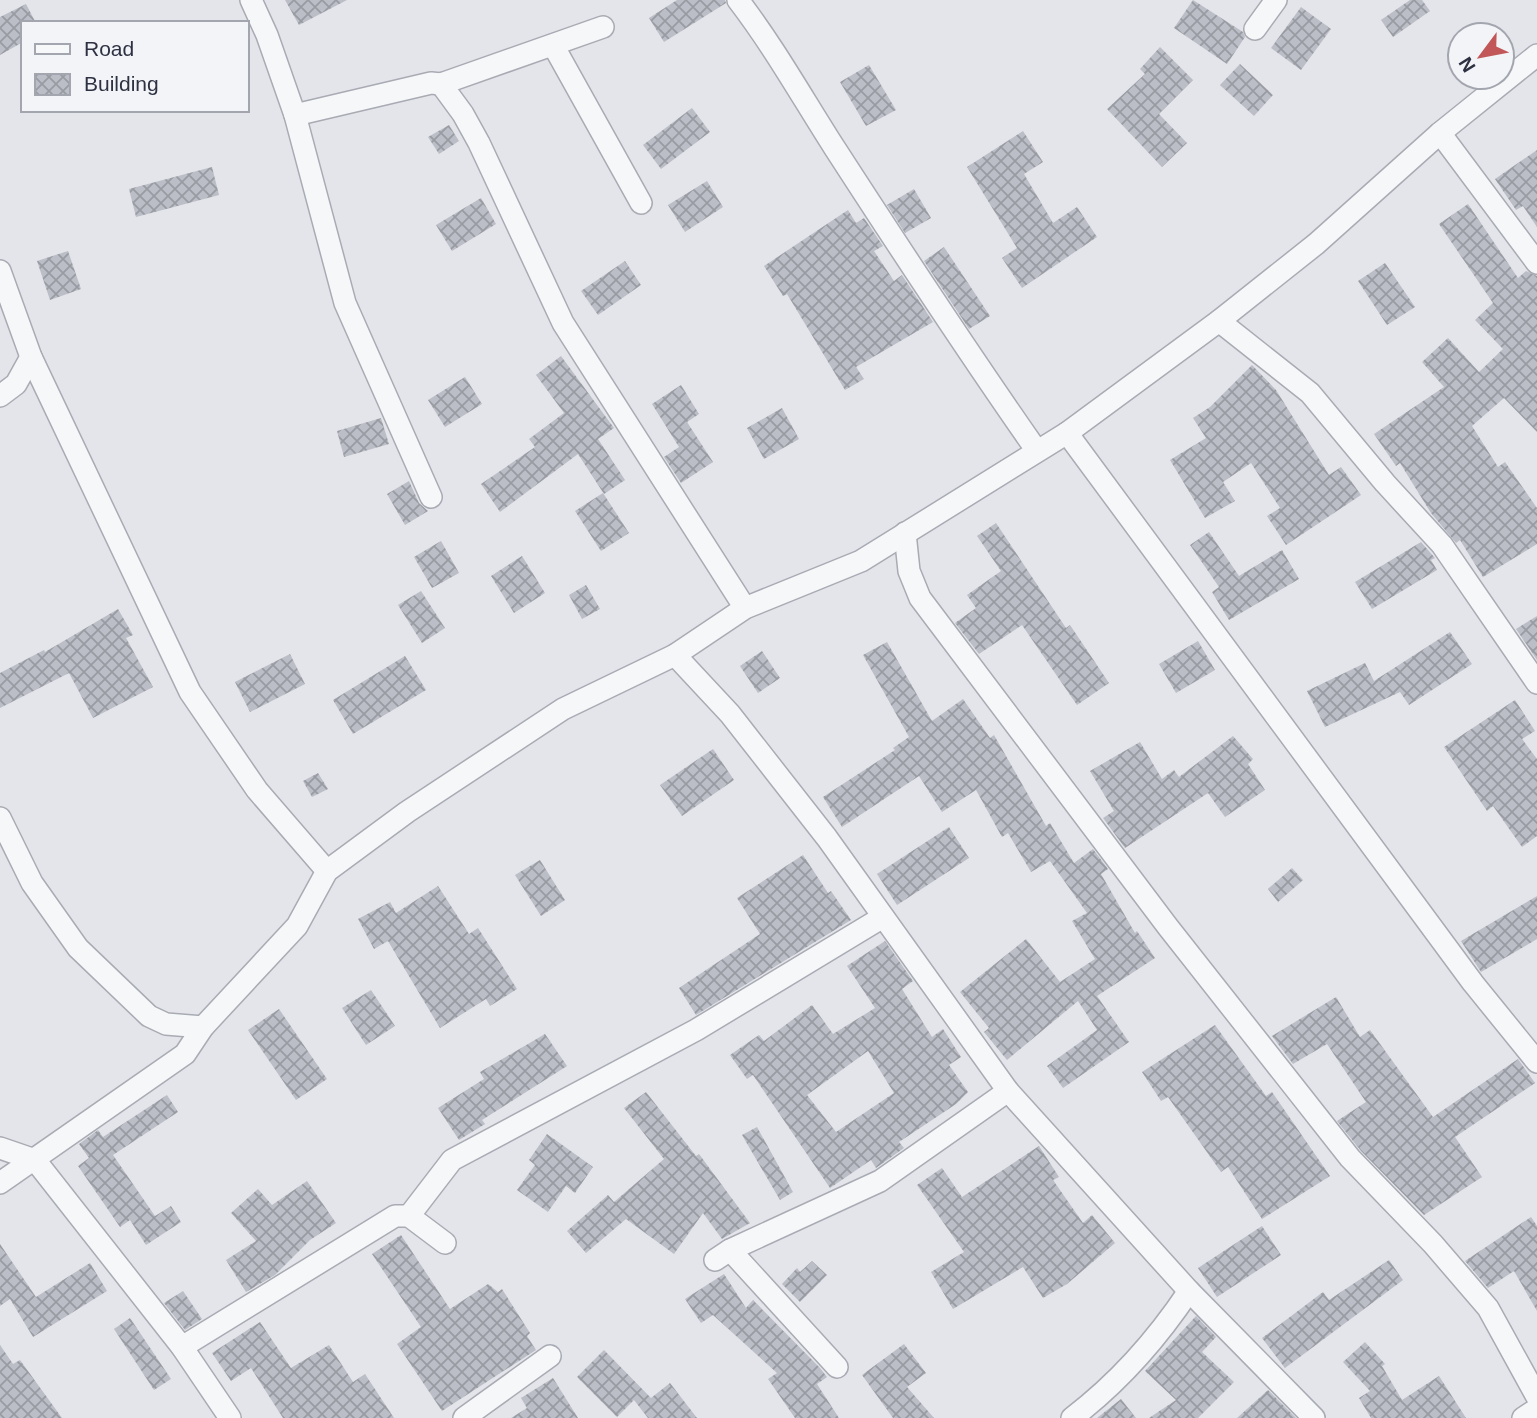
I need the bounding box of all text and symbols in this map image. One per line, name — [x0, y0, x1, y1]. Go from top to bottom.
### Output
legend — [21, 21, 248, 112]
north arrow — [1446, 21, 1516, 91]
text: Road — [84, 37, 134, 60]
text: N — [1454, 53, 1480, 76]
text: Building — [84, 72, 159, 95]

